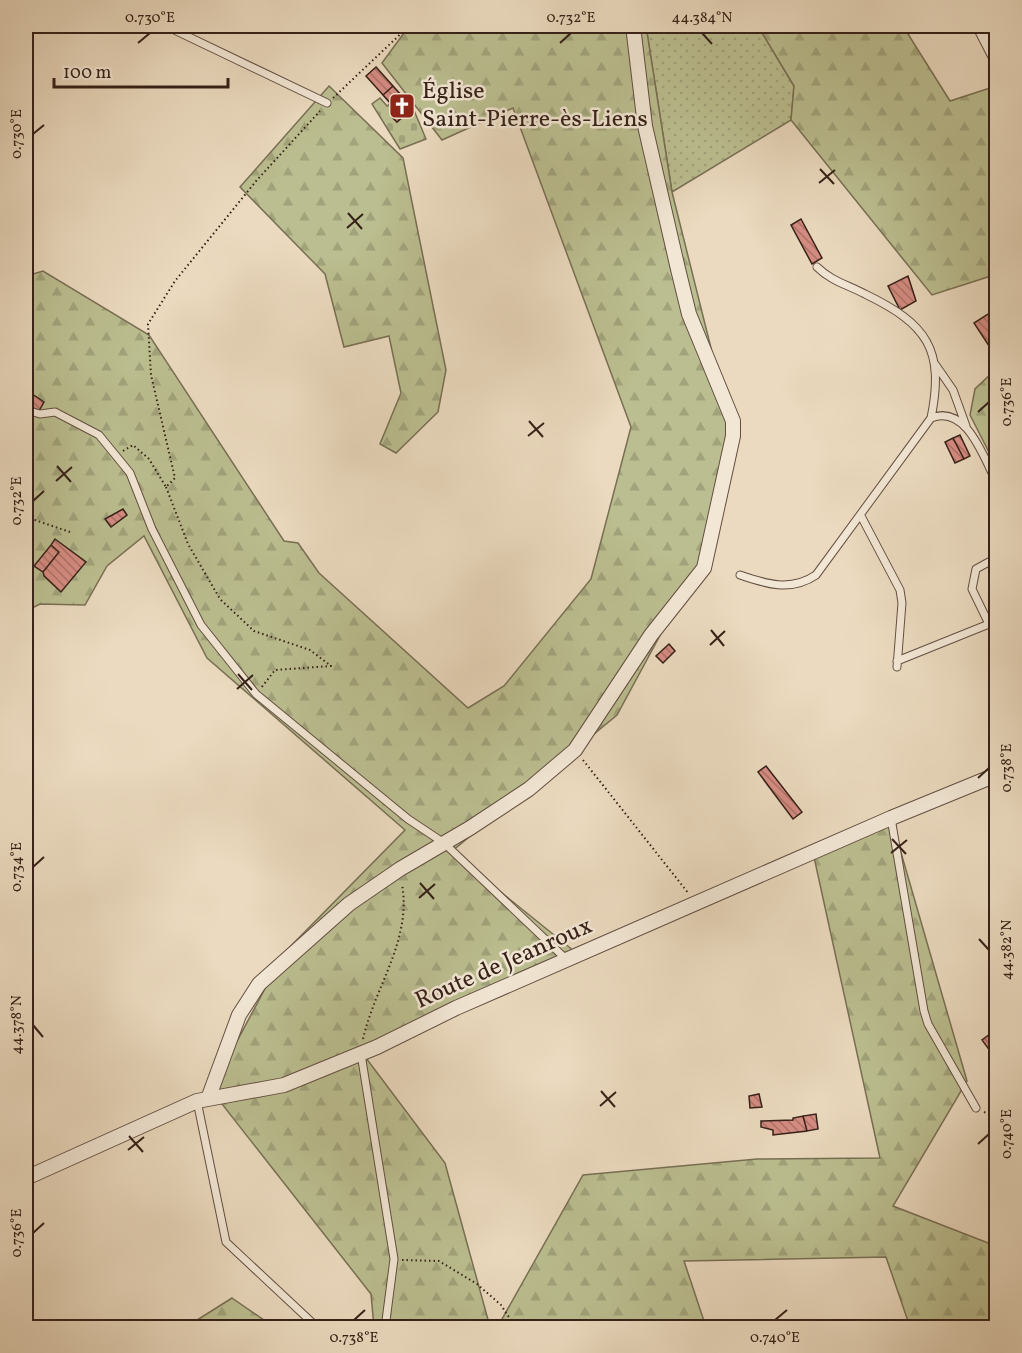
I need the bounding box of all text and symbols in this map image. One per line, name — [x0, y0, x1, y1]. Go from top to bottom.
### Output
text: 0.730°E — [125, 8, 175, 29]
text: 0.732°E — [546, 8, 596, 29]
text: 44.384°N — [672, 8, 732, 29]
scale bar — [54, 51, 228, 89]
text: 100 m — [63, 61, 112, 86]
place label: Église Saint-Pierre-ès-Liens — [422, 75, 648, 137]
church icon: Église Saint-Pierre-ès-Liens — [387, 91, 417, 121]
text: 0.730°E — [7, 109, 28, 159]
text: 0.736°E — [997, 378, 1018, 427]
text: 0.732°E — [7, 476, 28, 526]
text: 0.738°E — [997, 743, 1018, 793]
text: 0.734°E — [7, 842, 28, 892]
street label: Route de Jeanroux — [410, 910, 598, 1018]
text: 44.382°N — [997, 920, 1018, 980]
text: 44.378°N — [7, 995, 28, 1055]
text: 0.740°E — [997, 1109, 1018, 1159]
text: 0.736°E — [7, 1209, 28, 1258]
text: 0.738°E — [329, 1328, 379, 1349]
text: 0.740°E — [750, 1328, 800, 1349]

